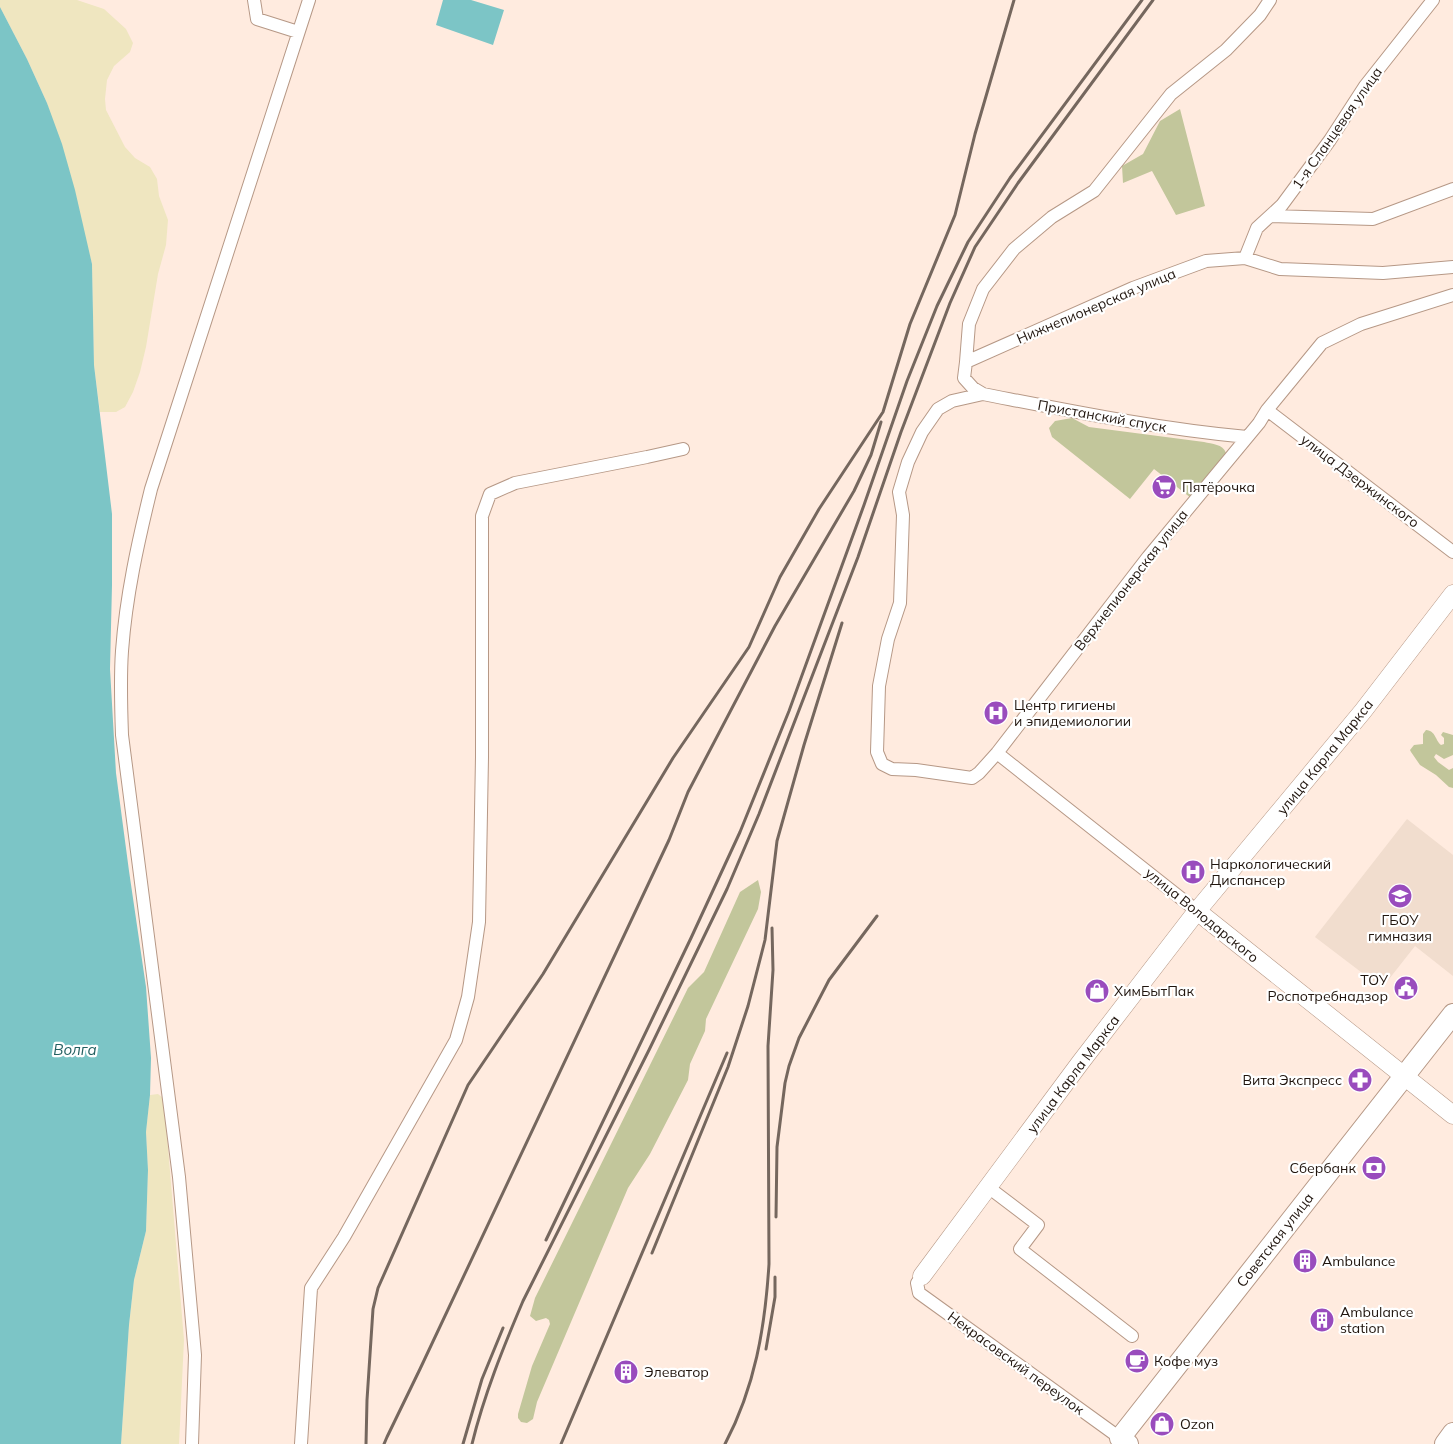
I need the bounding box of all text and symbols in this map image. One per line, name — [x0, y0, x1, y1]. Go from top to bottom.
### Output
street label: 1-я Сланцевая улица — [1288, 63, 1386, 193]
street label: Нижнепионерская улица — [1014, 264, 1178, 348]
street label: Пристанский спуск — [1036, 396, 1168, 436]
street label: улица Дзержинского — [1297, 430, 1423, 532]
supermarket icon: Пятёрочка — [1151, 474, 1177, 500]
place label: Пятёрочка — [1182, 478, 1255, 496]
street label: Верхнепионерская улица — [1070, 506, 1192, 654]
place label: Центр гигиены и эпидемиологии — [1014, 696, 1131, 730]
street label: улица Карла Маркса — [1273, 696, 1377, 818]
hospital icon: Центр гигиены и эпидемиологии — [983, 700, 1009, 726]
place label: Наркологический Диспансер — [1210, 855, 1331, 889]
hospital icon: Наркологический Диспансер — [1180, 859, 1206, 885]
street label: улица Володарского — [1142, 864, 1262, 966]
school or university icon: ГБОУ гимназия — [1387, 883, 1413, 909]
place label: ГБОУ гимназия — [1368, 911, 1432, 945]
place label: ТОУ Роспотребнадзор — [1267, 971, 1389, 1005]
public building icon: ТОУ Роспотребнадзор — [1393, 975, 1419, 1001]
shop icon: ХимБытПак — [1084, 978, 1110, 1004]
place label: ХимБытПак — [1114, 982, 1194, 1000]
street label: улица Карла Маркса — [1023, 1011, 1123, 1137]
water label: Волга — [53, 1040, 97, 1059]
pharmacy icon: Вита Экспресс — [1347, 1067, 1373, 1093]
place label: Вита Экспресс — [1243, 1071, 1342, 1089]
bank icon: Сбербанк — [1361, 1155, 1387, 1181]
place label: Сбербанк — [1289, 1159, 1356, 1177]
street label: Советская улица — [1233, 1189, 1317, 1291]
building icon: Ambulance — [1292, 1248, 1318, 1274]
place label: Ambulance — [1322, 1252, 1395, 1270]
place label: Ambulance station — [1340, 1303, 1413, 1337]
street label: Некрасовский переулок — [944, 1307, 1088, 1419]
building icon: Ambulance station — [1309, 1307, 1335, 1333]
cafe icon: Кофе муз — [1124, 1348, 1150, 1374]
place label: Кофе муз — [1154, 1352, 1218, 1370]
building icon: Элеватор — [613, 1359, 639, 1385]
place label: Элеватор — [644, 1363, 709, 1381]
shop icon: Ozon — [1149, 1411, 1175, 1437]
place label: Ozon — [1180, 1415, 1214, 1433]

